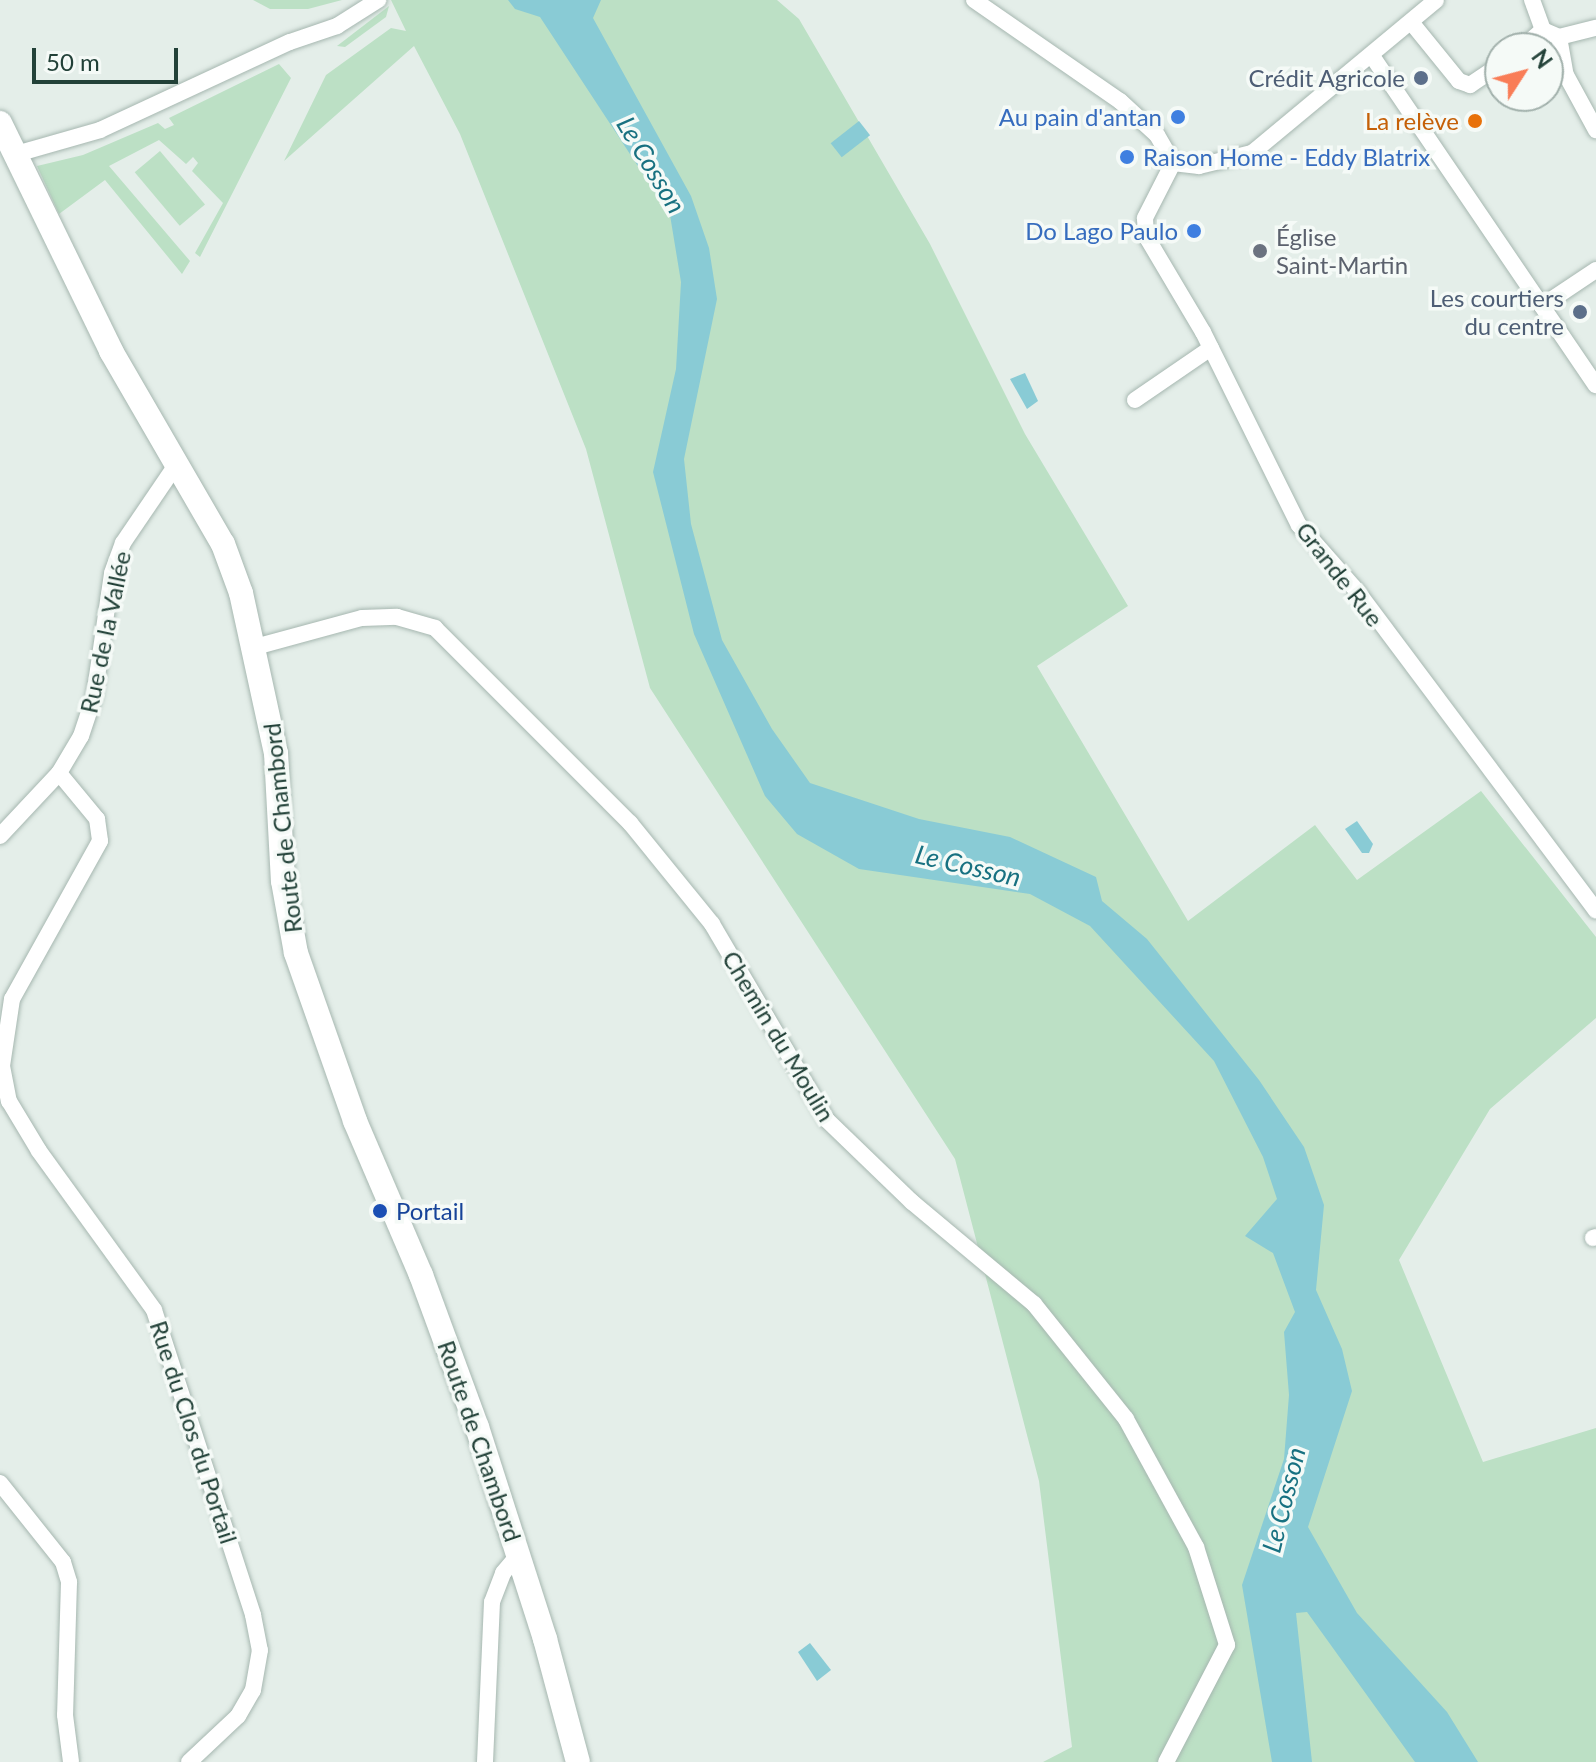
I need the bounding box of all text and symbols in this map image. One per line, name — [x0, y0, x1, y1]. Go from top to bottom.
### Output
scale bar — [36, 32, 182, 82]
north arrow — [1484, 32, 1564, 112]
text: N — [1526, 44, 1558, 74]
text: 50 m — [46, 47, 100, 76]
place label: Crédit Agricole — [1248, 64, 1405, 92]
marker: Crédit Agricole — [1412, 69, 1430, 87]
place label: Au pain d'antan — [999, 103, 1162, 131]
place label: La relève — [1365, 107, 1459, 135]
marker: Au pain d'antan — [1169, 108, 1187, 126]
water label: Le Cosson — [610, 111, 692, 219]
marker: La relève — [1466, 112, 1484, 130]
place label: Raison Home - Eddy Blatrix — [1143, 143, 1431, 171]
marker: Raison Home - Eddy Blatrix — [1118, 148, 1136, 166]
place label: Do Lago Paulo — [1025, 217, 1178, 245]
marker: Do Lago Paulo — [1185, 222, 1203, 240]
place label: Église Saint-Martin — [1276, 223, 1408, 279]
marker: Église Saint-Martin — [1251, 242, 1269, 260]
place label: Les courtiers du centre — [1430, 284, 1564, 340]
marker: Les courtiers du centre — [1571, 303, 1589, 321]
street label: Grande Rue — [1290, 516, 1390, 632]
street label: Rue de la Vallée — [74, 548, 136, 716]
street label: Route de Chambord — [257, 722, 307, 934]
water label: Le Cosson — [912, 839, 1024, 893]
street label: Chemin du Moulin — [717, 946, 841, 1126]
place label: Portail — [396, 1197, 464, 1225]
marker: Portail — [371, 1202, 389, 1220]
street label: Rue du Clos du Portail — [144, 1317, 244, 1547]
street label: Route de Chambord — [432, 1337, 528, 1545]
water label: Le Cosson — [1256, 1444, 1312, 1556]

